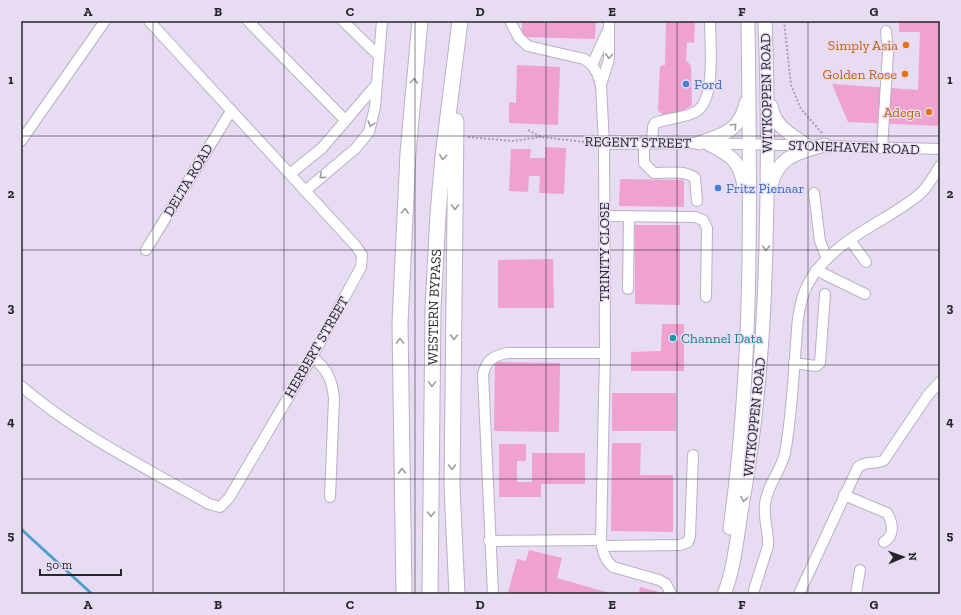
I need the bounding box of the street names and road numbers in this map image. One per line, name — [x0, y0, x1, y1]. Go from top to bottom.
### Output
street label: WITKOPPEN ROAD — [757, 33, 776, 153]
street label: REGENT STREET — [585, 133, 692, 152]
street label: STONEHAVEN ROAD — [788, 137, 920, 158]
street label: DELTA ROAD — [160, 141, 217, 220]
street label: TRINITY CLOSE — [596, 202, 613, 302]
street label: WESTERN BYPASS — [424, 249, 445, 365]
street label: HERBERT STREET — [281, 293, 353, 401]
street label: WITKOPPEN ROAD — [740, 357, 769, 477]

